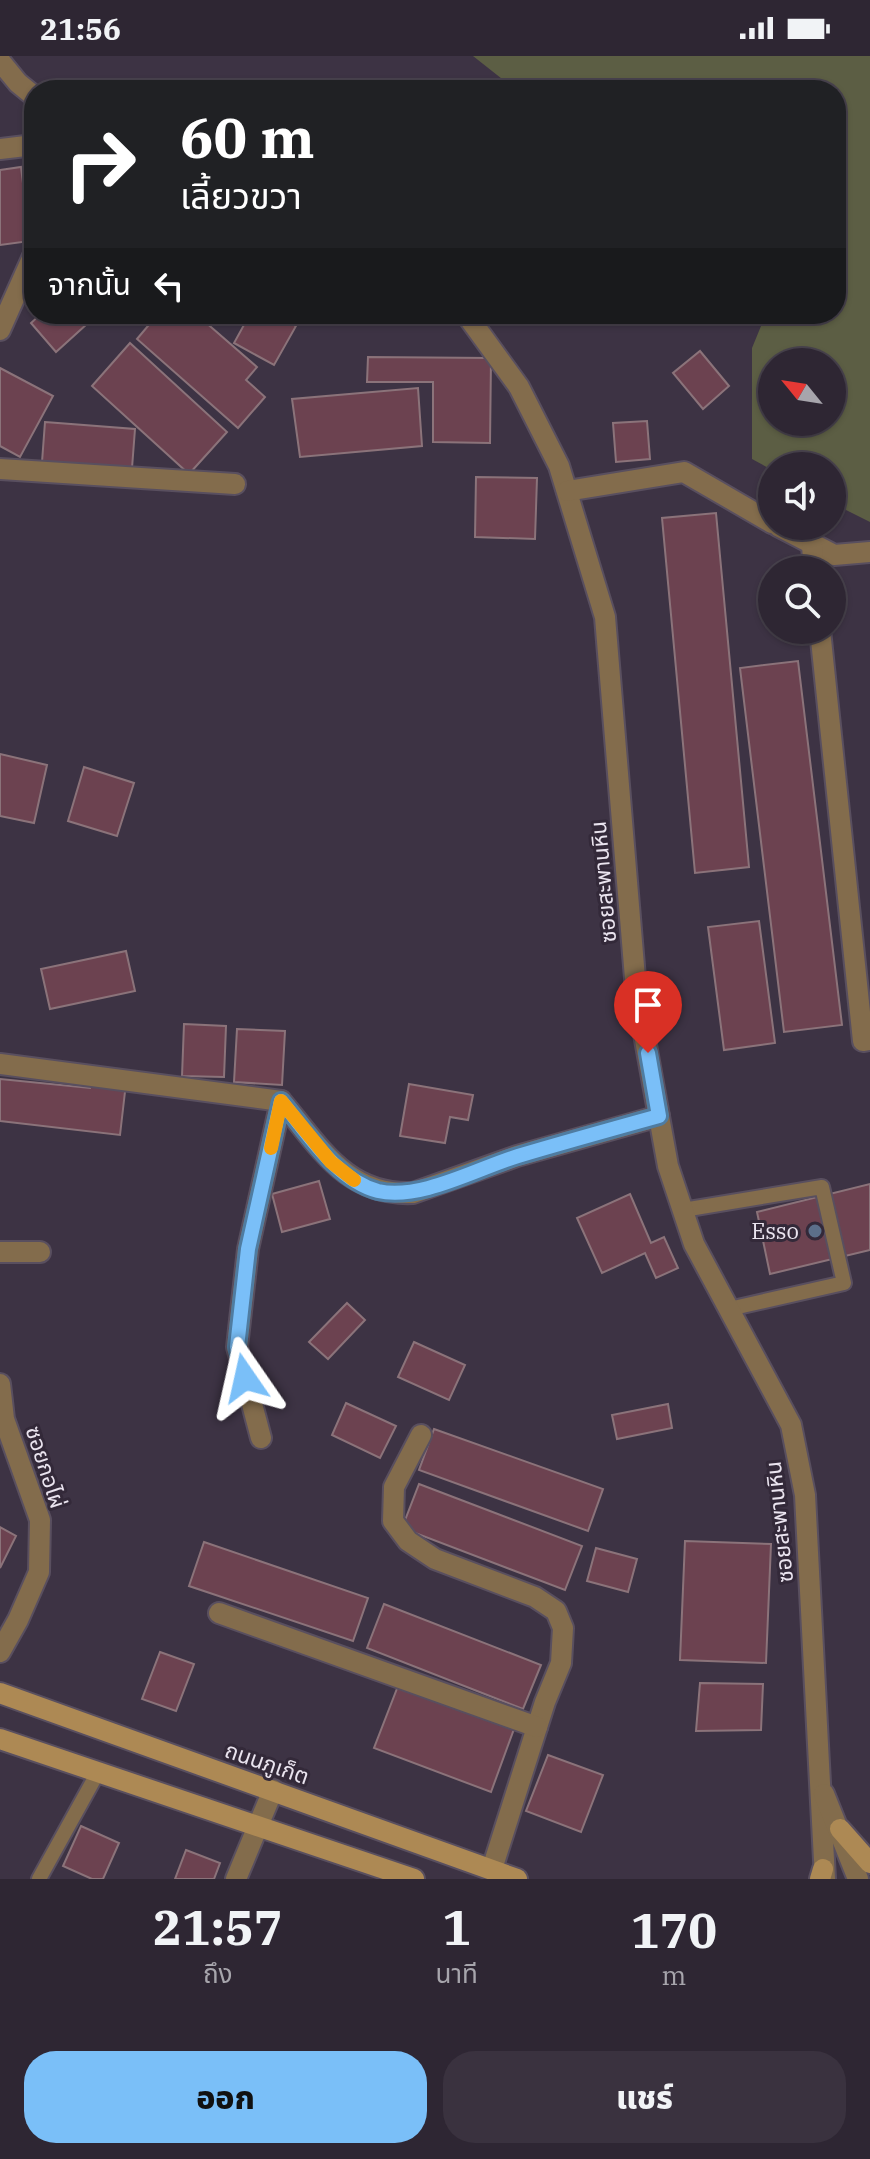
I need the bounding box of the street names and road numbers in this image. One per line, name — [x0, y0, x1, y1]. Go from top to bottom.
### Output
street label: ซอยสะพานหิน — [583, 820, 622, 944]
street label: ซอยกอไผ่ — [20, 1422, 73, 1512]
street label: ซอยสะพานหิน — [758, 1460, 799, 1584]
street label: ถนนภูเก็ต — [221, 1735, 313, 1790]

